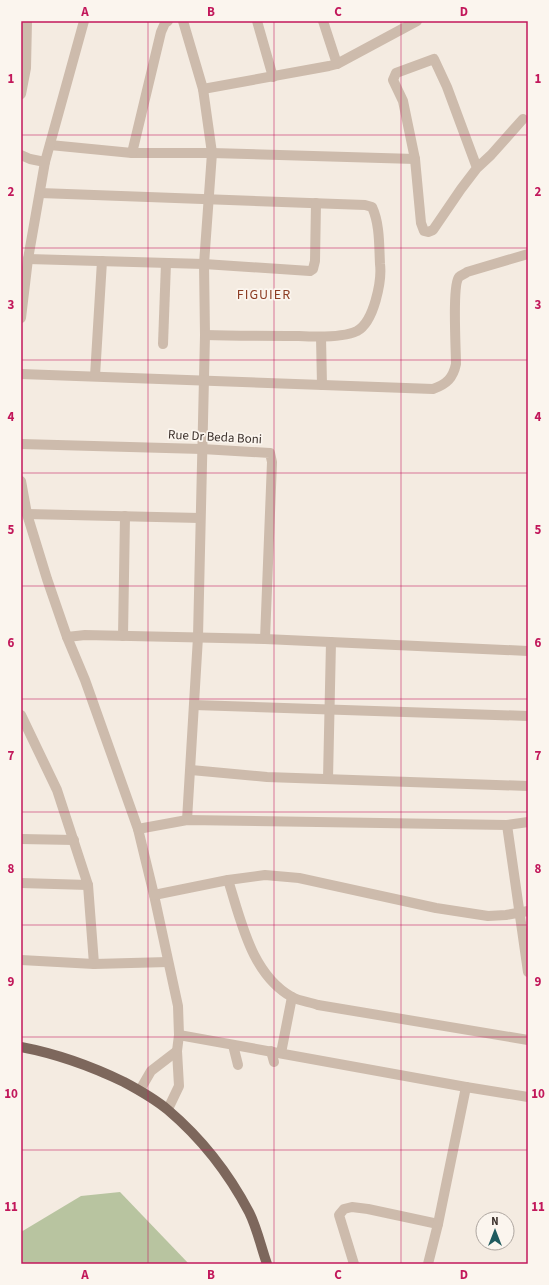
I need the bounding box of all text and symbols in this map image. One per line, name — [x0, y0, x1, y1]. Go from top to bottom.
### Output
text: A — [80, 3, 89, 21]
text: B — [207, 3, 215, 21]
text: C — [334, 3, 342, 21]
text: D — [460, 3, 468, 21]
text: 1 — [8, 70, 15, 88]
text: 1 — [535, 70, 542, 88]
text: 2 — [8, 183, 15, 201]
text: 2 — [535, 183, 542, 201]
district label: FIGUIER — [237, 285, 291, 305]
text: 3 — [8, 296, 15, 314]
text: 3 — [535, 296, 542, 314]
text: 4 — [8, 408, 15, 426]
text: 4 — [535, 408, 542, 426]
street label: Rue Dr Beda Boni — [168, 426, 262, 448]
text: 5 — [8, 521, 15, 539]
text: 5 — [535, 521, 542, 539]
text: 6 — [8, 634, 15, 652]
text: 6 — [535, 634, 542, 652]
text: 7 — [8, 747, 15, 765]
text: 7 — [535, 747, 542, 765]
text: 8 — [8, 860, 15, 878]
text: 8 — [535, 860, 542, 878]
text: 9 — [8, 973, 15, 991]
text: 9 — [535, 973, 542, 991]
text: 10 — [4, 1085, 18, 1103]
text: 10 — [531, 1085, 545, 1103]
text: 11 — [4, 1198, 18, 1216]
text: 11 — [531, 1198, 545, 1216]
north arrow — [475, 1211, 515, 1251]
text: N — [491, 1214, 499, 1229]
text: A — [80, 1266, 89, 1284]
text: B — [207, 1266, 215, 1284]
text: C — [334, 1266, 342, 1284]
text: D — [460, 1266, 468, 1284]

